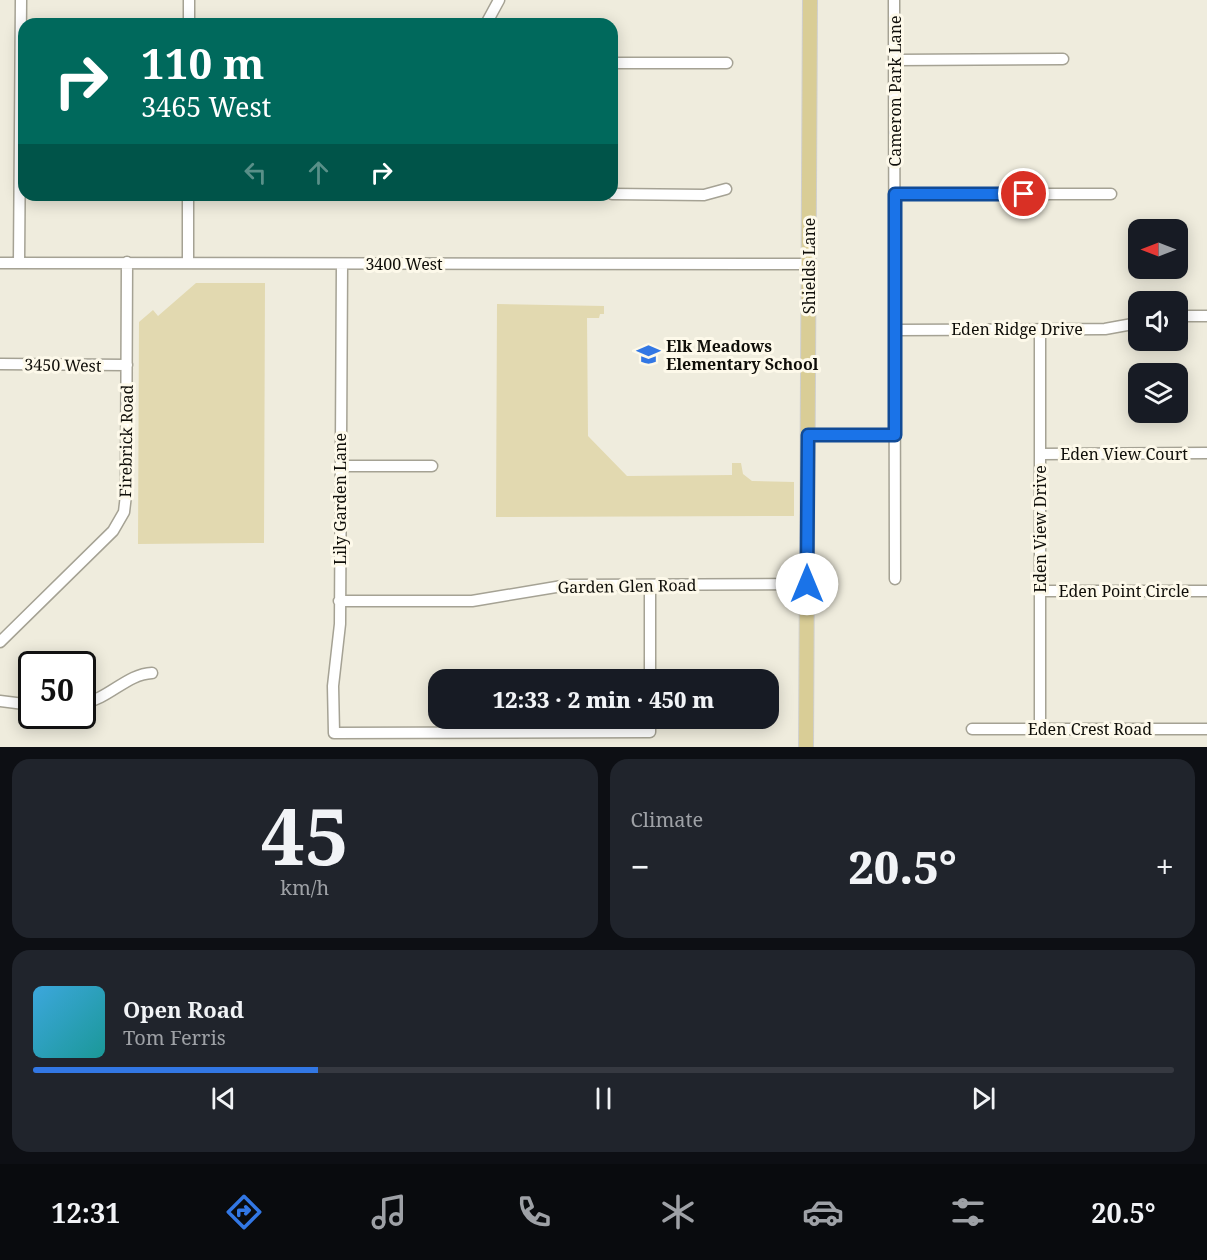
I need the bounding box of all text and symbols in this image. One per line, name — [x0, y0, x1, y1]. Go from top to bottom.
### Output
street label: Cameron Park Lane — [884, 15, 906, 167]
text: 110 m — [141, 34, 265, 91]
icon: right — [42, 42, 120, 120]
text: 3465 West — [141, 88, 271, 125]
icon: left — [239, 156, 272, 189]
icon: ahead — [302, 156, 335, 189]
icon: right — [365, 156, 398, 189]
pin — [998, 168, 1049, 219]
icon: arrive — [1007, 177, 1040, 210]
street label: Shields Lane — [798, 218, 820, 314]
north arrow — [1128, 219, 1188, 279]
map controls — [1128, 219, 1188, 423]
street label: 3400 West — [365, 253, 443, 275]
button: sound — [1128, 291, 1188, 351]
street label: Eden Ridge Drive — [951, 318, 1083, 340]
place label: Elk Meadows Elementary School — [666, 335, 819, 375]
school or university icon: Elk Meadows Elementary School — [635, 342, 661, 368]
street label: 3450 West — [24, 353, 102, 377]
button: layers — [1128, 363, 1188, 423]
street label: Firebrick Road — [114, 384, 138, 498]
street label: Lily Garden Lane — [329, 433, 351, 565]
street label: Eden View Court — [1060, 443, 1188, 465]
street label: Eden View Drive — [1029, 465, 1051, 593]
position arrow — [775, 552, 839, 616]
street label: Garden Glen Road — [557, 574, 697, 598]
street label: Eden Point Circle — [1059, 580, 1189, 602]
speed limit sign: 50 — [18, 651, 96, 729]
text: 12:33 · 2 min · 450 m — [493, 684, 714, 714]
street label: Eden Crest Road — [1028, 718, 1152, 740]
text: 45 — [261, 782, 349, 888]
text: Climate — [631, 806, 703, 833]
text: 20.5° — [848, 836, 957, 897]
text: − — [631, 844, 650, 889]
text: + — [1156, 844, 1174, 889]
text: km/h — [280, 874, 329, 901]
text: Open Road — [123, 994, 244, 1024]
text: Tom Ferris — [123, 1024, 226, 1051]
icon: previous — [207, 1082, 240, 1115]
icon: pause — [587, 1082, 620, 1115]
icon: next — [967, 1082, 1000, 1115]
icon: directions — [223, 1191, 265, 1233]
icon: music — [368, 1191, 410, 1233]
icon: phone — [513, 1191, 555, 1233]
icon: climate — [657, 1191, 699, 1233]
icon: car — [802, 1191, 844, 1233]
icon: filters — [947, 1191, 989, 1233]
text: 12:31 — [51, 1194, 121, 1231]
text: 20.5° — [1091, 1194, 1156, 1231]

